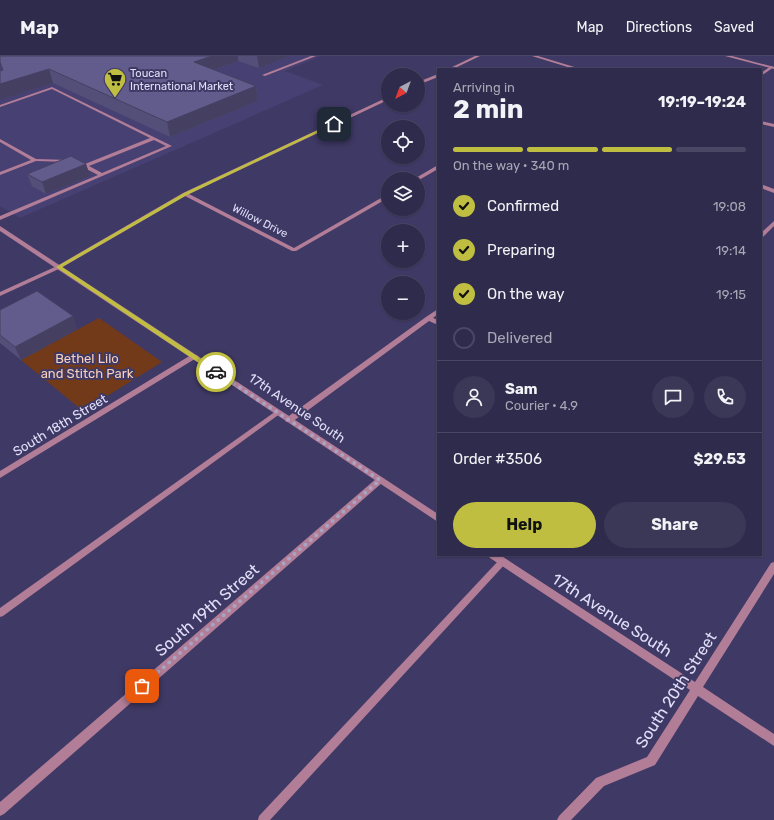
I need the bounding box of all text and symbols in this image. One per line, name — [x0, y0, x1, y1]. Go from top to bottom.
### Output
text: Map — [20, 16, 59, 39]
text: Map — [577, 19, 604, 36]
text: Directions — [626, 19, 692, 36]
text: Saved — [714, 19, 754, 36]
supermarket icon: Toucan International Market — [102, 66, 128, 99]
place label: Toucan International Market — [130, 67, 234, 93]
north arrow — [381, 68, 425, 112]
map controls — [381, 68, 425, 320]
text: Arriving in — [453, 80, 515, 95]
text: 19:19–19:24 — [658, 93, 746, 111]
text: 2 min — [453, 94, 523, 125]
pin — [317, 107, 351, 141]
icon: home — [323, 113, 345, 135]
button: locate — [381, 120, 425, 164]
text: On the way · 340 m — [453, 158, 569, 173]
button: layers — [381, 172, 425, 216]
icon: check — [453, 195, 475, 217]
text: Confirmed — [487, 197, 559, 215]
text: 19:08 — [713, 199, 746, 214]
street label: Willow Drive — [230, 201, 290, 241]
button: + — [381, 224, 425, 268]
icon: check — [453, 239, 475, 261]
text: Preparing — [487, 241, 555, 259]
text: 19:14 — [716, 243, 746, 258]
button: − — [381, 276, 425, 320]
icon: check — [453, 283, 475, 305]
text: On the way — [487, 285, 565, 303]
text: 19:15 — [716, 287, 746, 302]
text: Delivered — [487, 329, 552, 347]
park label: Bethel Lilo and Stitch Park — [41, 351, 134, 381]
courier — [196, 352, 236, 392]
icon: car — [205, 361, 227, 383]
street label: 17th Avenue South — [246, 370, 348, 446]
button: person — [453, 376, 495, 418]
button: chat — [652, 376, 694, 418]
button: phone — [704, 376, 746, 418]
text: Sam — [505, 380, 538, 398]
street label: South 18th Street — [10, 391, 110, 459]
text: Courier · 4.9 — [505, 398, 578, 413]
text: Order #3506 — [453, 450, 542, 468]
text: $29.53 — [694, 450, 746, 468]
button: Help — [453, 502, 596, 548]
button: Share — [604, 502, 746, 548]
street label: South 19th Street — [151, 560, 263, 660]
street label: 17th Avenue South — [548, 569, 676, 661]
street label: South 20th Street — [631, 628, 721, 752]
pin — [125, 669, 159, 703]
icon: bag — [131, 675, 153, 697]

